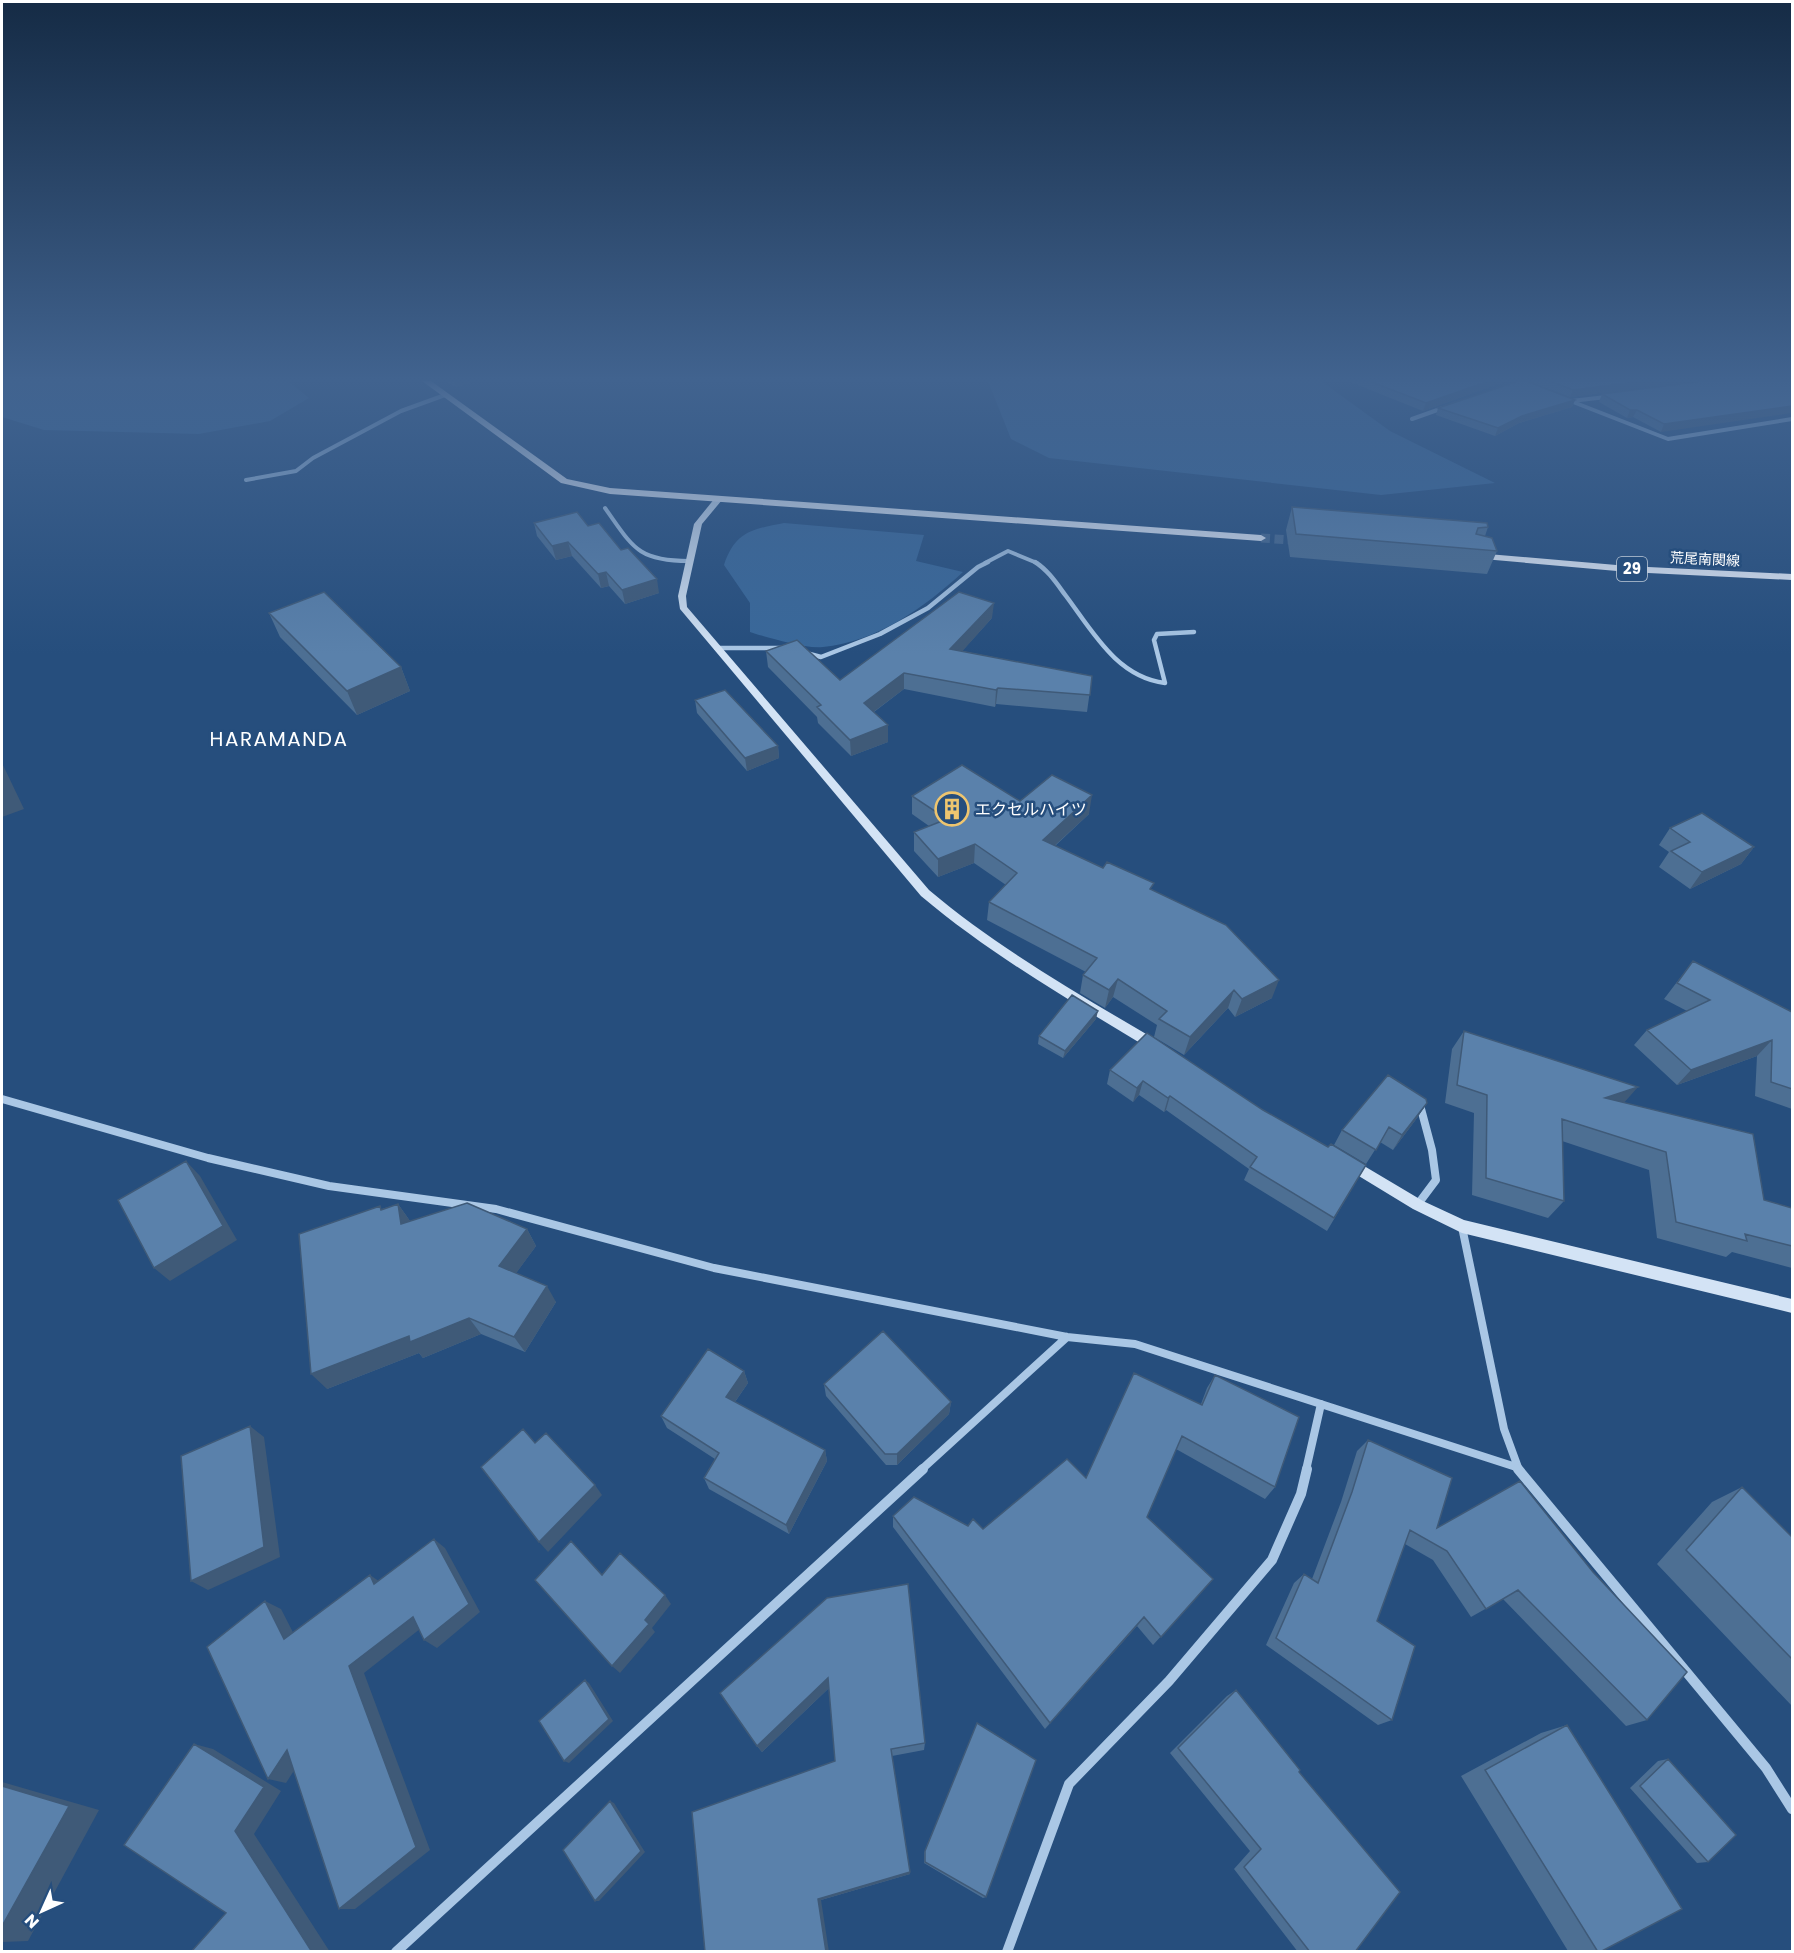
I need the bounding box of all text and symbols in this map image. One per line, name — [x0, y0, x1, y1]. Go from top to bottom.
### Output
street label: 荒尾南関線 — [1670, 547, 1740, 571]
road number: 29 — [1617, 557, 1647, 581]
district label: HARAMANDA — [210, 725, 348, 753]
building icon: エクセルハイツ — [934, 791, 970, 827]
place label: エクセルハイツ — [975, 798, 1087, 821]
north arrow — [12, 1881, 72, 1941]
text: N — [19, 1909, 44, 1934]

